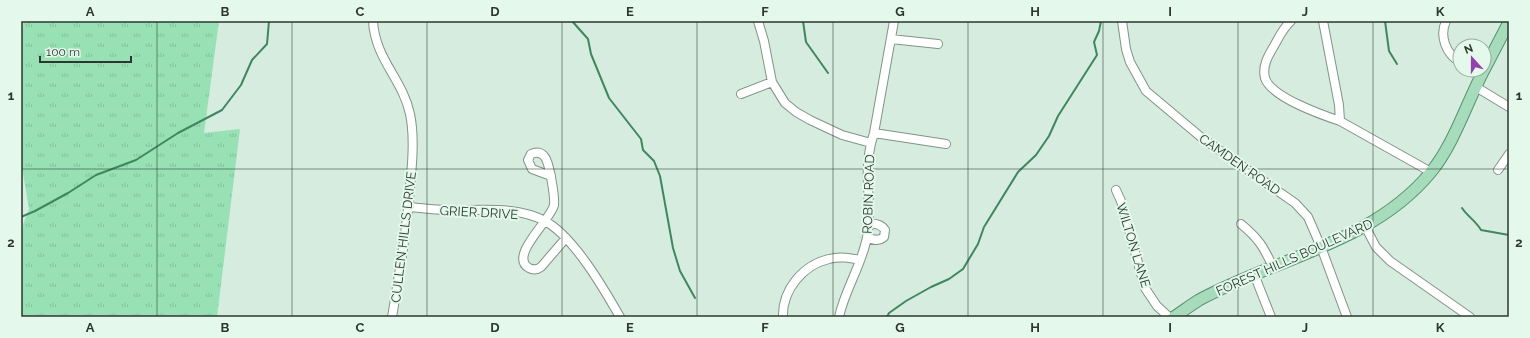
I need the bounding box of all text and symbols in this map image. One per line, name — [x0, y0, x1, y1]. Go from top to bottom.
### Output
text: A — [86, 4, 95, 19]
text: B — [221, 4, 230, 19]
text: C — [356, 4, 365, 19]
text: D — [490, 4, 500, 19]
text: E — [626, 4, 634, 19]
text: F — [761, 4, 769, 19]
text: G — [895, 4, 905, 19]
text: H — [1030, 4, 1040, 19]
text: I — [1168, 4, 1172, 19]
text: J — [1302, 4, 1308, 19]
text: K — [1436, 4, 1445, 19]
scale bar — [40, 38, 131, 64]
north arrow — [1452, 38, 1492, 78]
text: N — [1462, 42, 1475, 57]
text: 100 m — [46, 45, 80, 59]
text: 1 — [8, 88, 15, 103]
text: 1 — [1516, 88, 1523, 103]
street label: CAMDEN ROAD — [1196, 131, 1283, 198]
street label: ROBIN ROAD — [860, 154, 877, 234]
street label: CULLEN HILLS DRIVE — [388, 171, 419, 304]
street label: WILTON LANE — [1113, 201, 1154, 289]
street label: GRIER DRIVE — [439, 203, 519, 222]
street label: FOREST HILLS BOULEVARD — [1214, 216, 1375, 299]
text: 2 — [7, 235, 15, 250]
text: 2 — [1515, 235, 1523, 250]
text: A — [86, 320, 95, 335]
text: B — [221, 320, 230, 335]
text: C — [356, 320, 365, 335]
text: D — [490, 320, 500, 335]
text: E — [626, 320, 634, 335]
text: F — [761, 320, 769, 335]
text: G — [895, 320, 905, 335]
text: H — [1030, 320, 1040, 335]
text: I — [1168, 320, 1172, 335]
text: J — [1302, 320, 1308, 335]
text: K — [1436, 320, 1445, 335]

